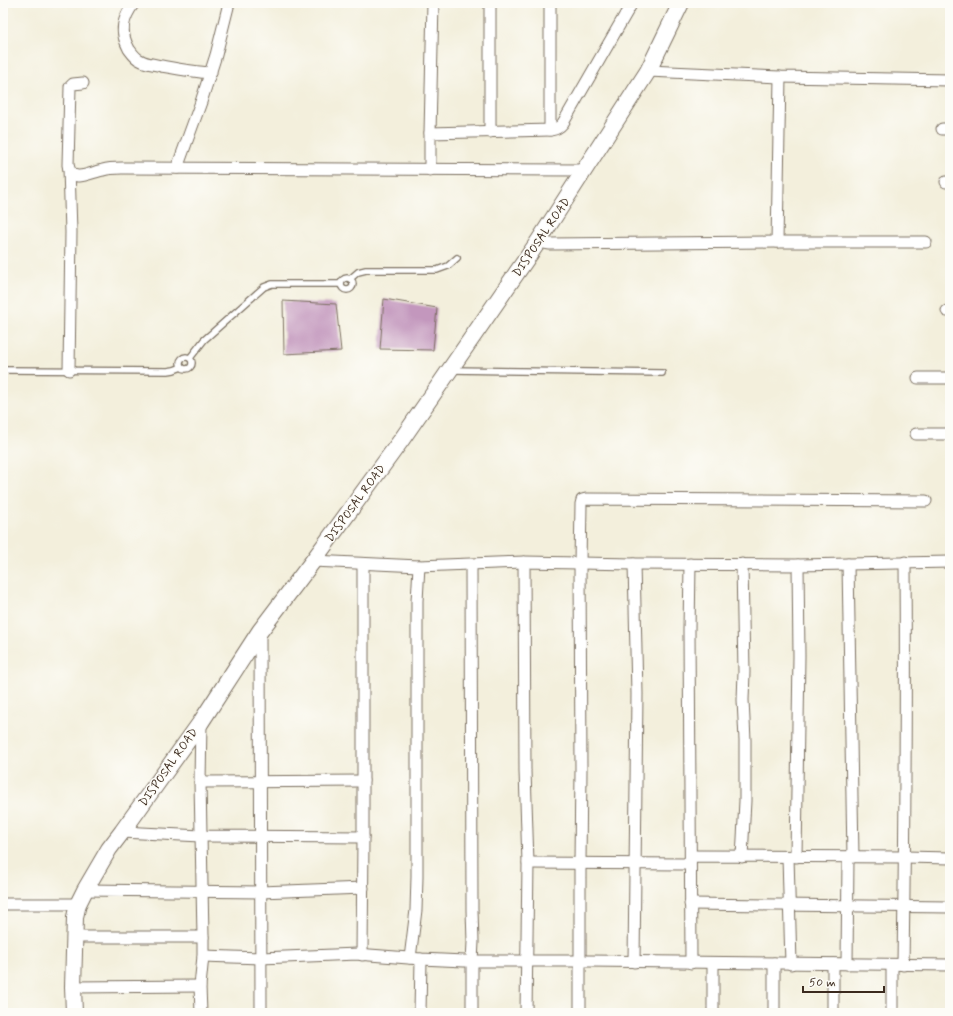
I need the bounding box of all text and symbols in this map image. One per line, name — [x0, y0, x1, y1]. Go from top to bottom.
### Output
street label: DISPOSAL ROAD — [509, 195, 574, 280]
street label: DISPOSAL ROAD — [322, 462, 389, 546]
street label: DISPOSAL ROAD — [136, 725, 202, 810]
scale bar — [803, 968, 884, 994]
text: 50 m — [809, 975, 836, 991]

